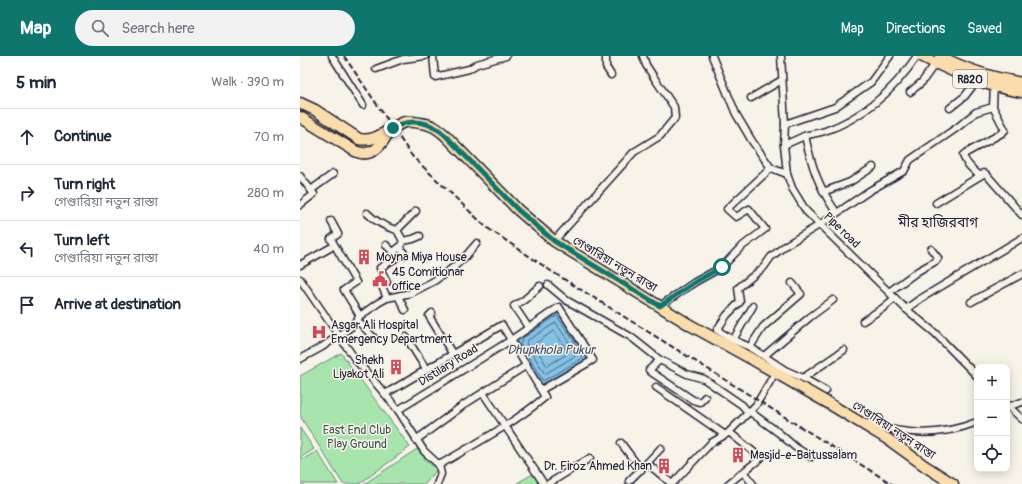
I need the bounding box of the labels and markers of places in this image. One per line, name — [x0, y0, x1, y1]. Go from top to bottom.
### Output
building icon: Moyna Miya House — [355, 248, 373, 266]
place label: Moyna Miya House — [376, 250, 467, 265]
place label: 45 Comitionar office — [392, 265, 465, 294]
public building icon: 45 Comitionar office — [371, 270, 389, 288]
place label: Asgar Ali Hospital Emergency Department — [331, 318, 452, 347]
hospital icon: Asgar Ali Hospital Emergency Department — [310, 323, 328, 341]
place label: Shekh Liyakot Ali — [333, 353, 384, 382]
building icon: Shekh Liyakot Ali — [387, 358, 405, 376]
building icon: Masjid-e-Baitussalam — [729, 446, 747, 464]
place label: Masjid-e-Baitussalam — [750, 448, 858, 463]
building icon: Dr. Firoz Ahmed Khan — [655, 457, 673, 475]
place label: Dr. Firoz Ahmed Khan — [544, 459, 652, 474]

